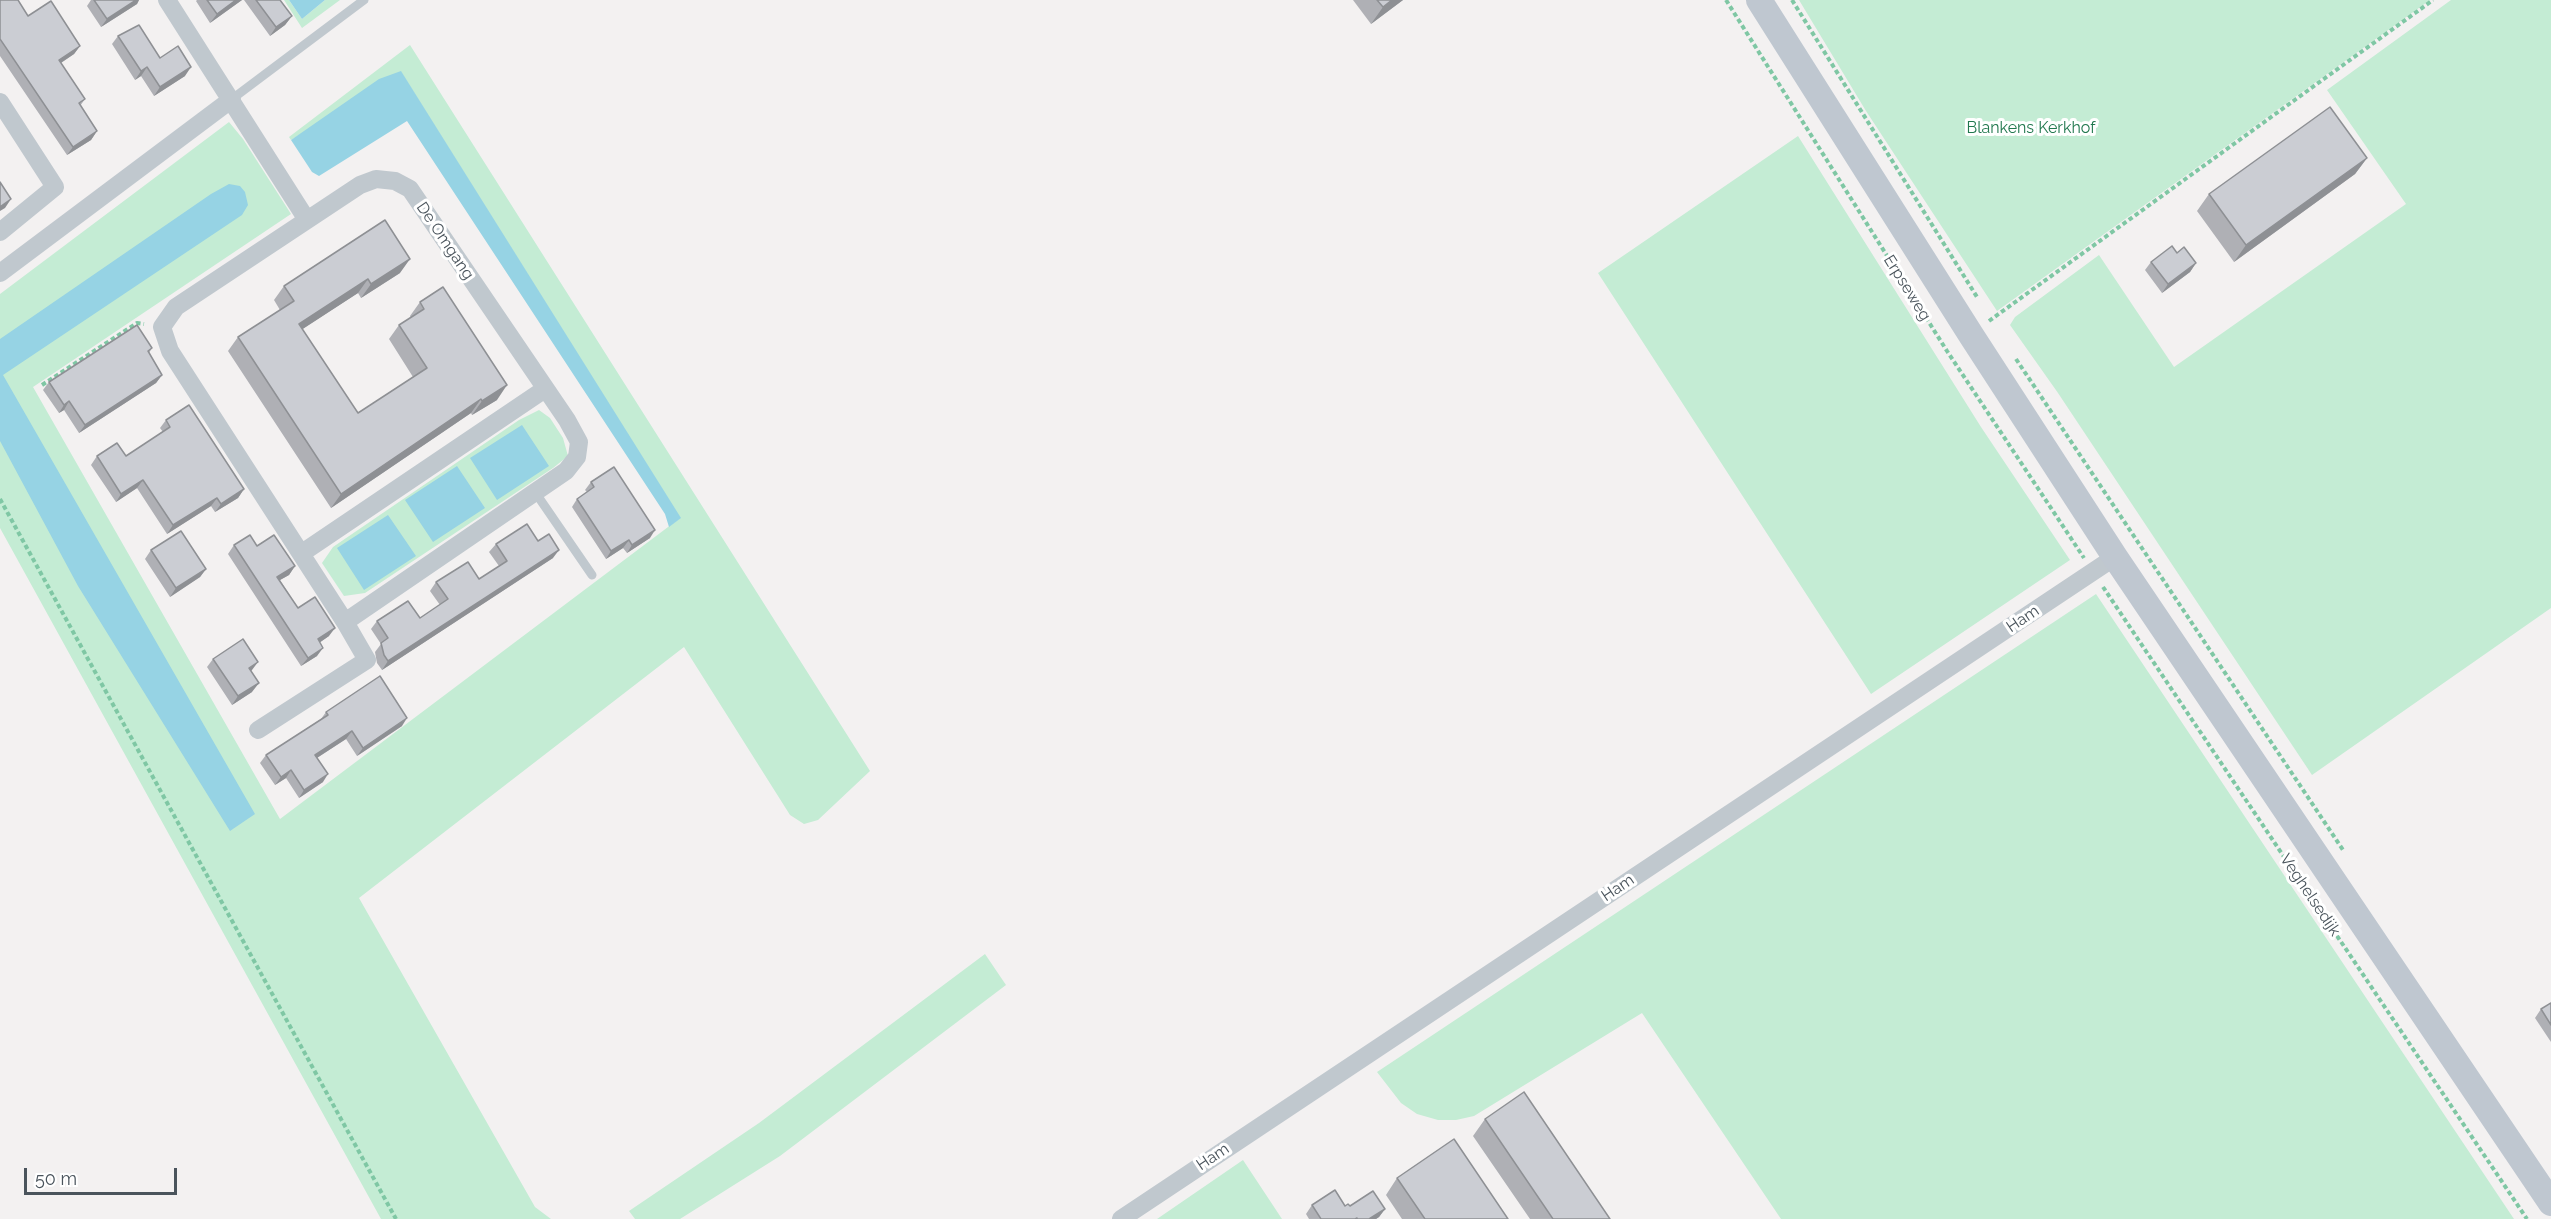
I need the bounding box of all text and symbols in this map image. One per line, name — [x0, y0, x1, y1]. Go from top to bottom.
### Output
park label: Blankens Kerkhof — [1967, 118, 2095, 138]
street label: De Omgang — [412, 199, 478, 283]
street label: Erpseweg — [1879, 252, 1935, 324]
street label: Ham — [2003, 601, 2043, 637]
street label: Veghelsedijk — [2276, 850, 2344, 940]
street label: Ham — [1598, 870, 1638, 906]
street label: Ham — [1193, 1139, 1233, 1175]
scale bar — [27, 1156, 180, 1194]
text: 50 m — [35, 1168, 77, 1189]

